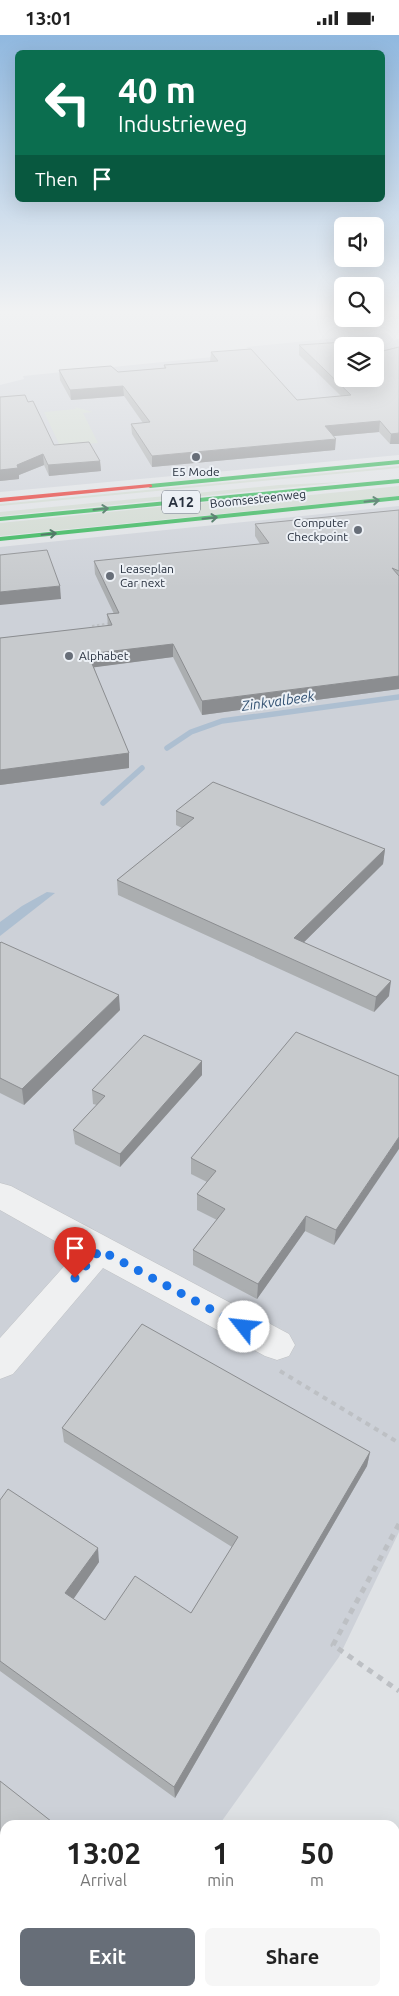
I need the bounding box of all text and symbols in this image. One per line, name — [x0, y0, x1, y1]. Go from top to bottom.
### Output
text: 13:01 — [25, 7, 73, 29]
icon: left — [35, 70, 100, 135]
text: 40 m — [118, 70, 196, 110]
text: Industrieweg — [118, 111, 248, 136]
icon: arrive — [88, 165, 116, 193]
text: Then — [35, 168, 78, 190]
map controls — [334, 217, 384, 387]
button: sound — [334, 217, 384, 267]
button: search — [334, 277, 384, 327]
button: layers — [334, 337, 384, 387]
marker: E5 Mode — [190, 451, 202, 463]
place label: E5 Mode — [172, 465, 220, 478]
street label: Boomsesteenweg — [209, 487, 307, 510]
road number: A12 — [162, 491, 200, 513]
one-way arrow — [364, 496, 380, 506]
one-way arrow — [92, 505, 108, 514]
one-way arrow — [202, 513, 218, 523]
place label: Computer Checkpoint — [287, 516, 348, 543]
marker: Computer Checkpoint — [352, 524, 364, 536]
one-way arrow — [40, 529, 56, 539]
place label: Leaseplan Car next — [120, 562, 174, 589]
marker: Leaseplan Car next — [104, 570, 116, 582]
place label: Alphabet — [79, 649, 129, 662]
marker: Alphabet — [63, 650, 75, 662]
water label: Zinkvalbeek — [239, 688, 316, 714]
pin — [54, 1227, 96, 1278]
icon: arrive — [61, 1234, 89, 1262]
position arrow — [217, 1300, 269, 1352]
text: 13:02 — [66, 1836, 141, 1870]
text: 1 — [212, 1836, 229, 1870]
text: 50 — [300, 1836, 334, 1870]
text: Arrival — [80, 1871, 127, 1889]
text: min — [207, 1871, 234, 1889]
text: m — [310, 1871, 324, 1889]
button: Exit — [20, 1928, 195, 1986]
button: Share — [205, 1928, 380, 1986]

